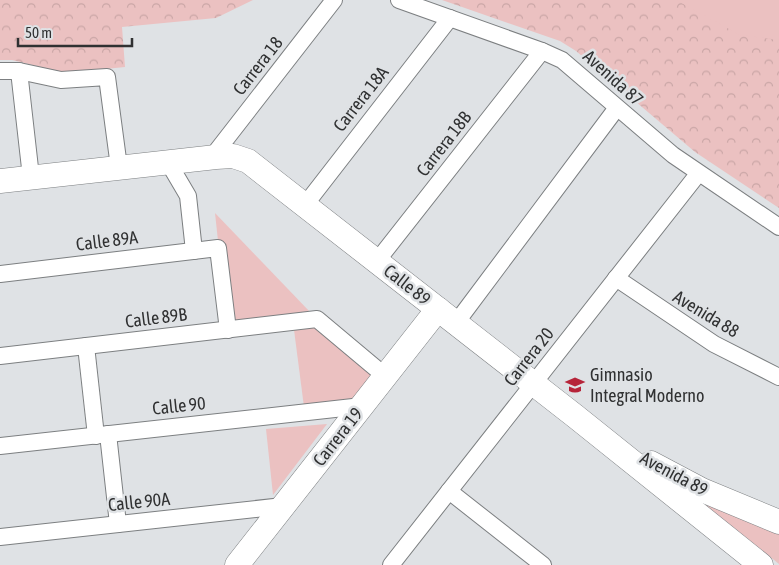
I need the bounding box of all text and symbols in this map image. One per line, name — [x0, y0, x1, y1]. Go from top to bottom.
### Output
scale bar — [18, 15, 131, 47]
text: 50 m — [25, 24, 52, 41]
street label: Carrera 18 — [228, 32, 287, 99]
street label: Avenida 87 — [579, 45, 648, 110]
street label: Carrera 18A — [329, 62, 393, 135]
street label: Carrera 18B — [412, 107, 476, 180]
street label: Calle 89A — [75, 226, 139, 255]
street label: Calle 89 — [380, 260, 435, 309]
street label: Avenida 88 — [669, 286, 743, 341]
street label: Calle 89B — [124, 303, 188, 332]
street label: Carrera 20 — [499, 323, 558, 390]
place label: Gimnasio Integral Moderno — [590, 364, 705, 406]
school or university icon: Gimnasio Integral Moderno — [564, 374, 586, 396]
street label: Calle 90 — [151, 392, 207, 419]
street label: Carrera 19 — [308, 403, 367, 470]
street label: Avenida 89 — [637, 447, 712, 500]
street label: Calle 90A — [107, 488, 171, 515]

